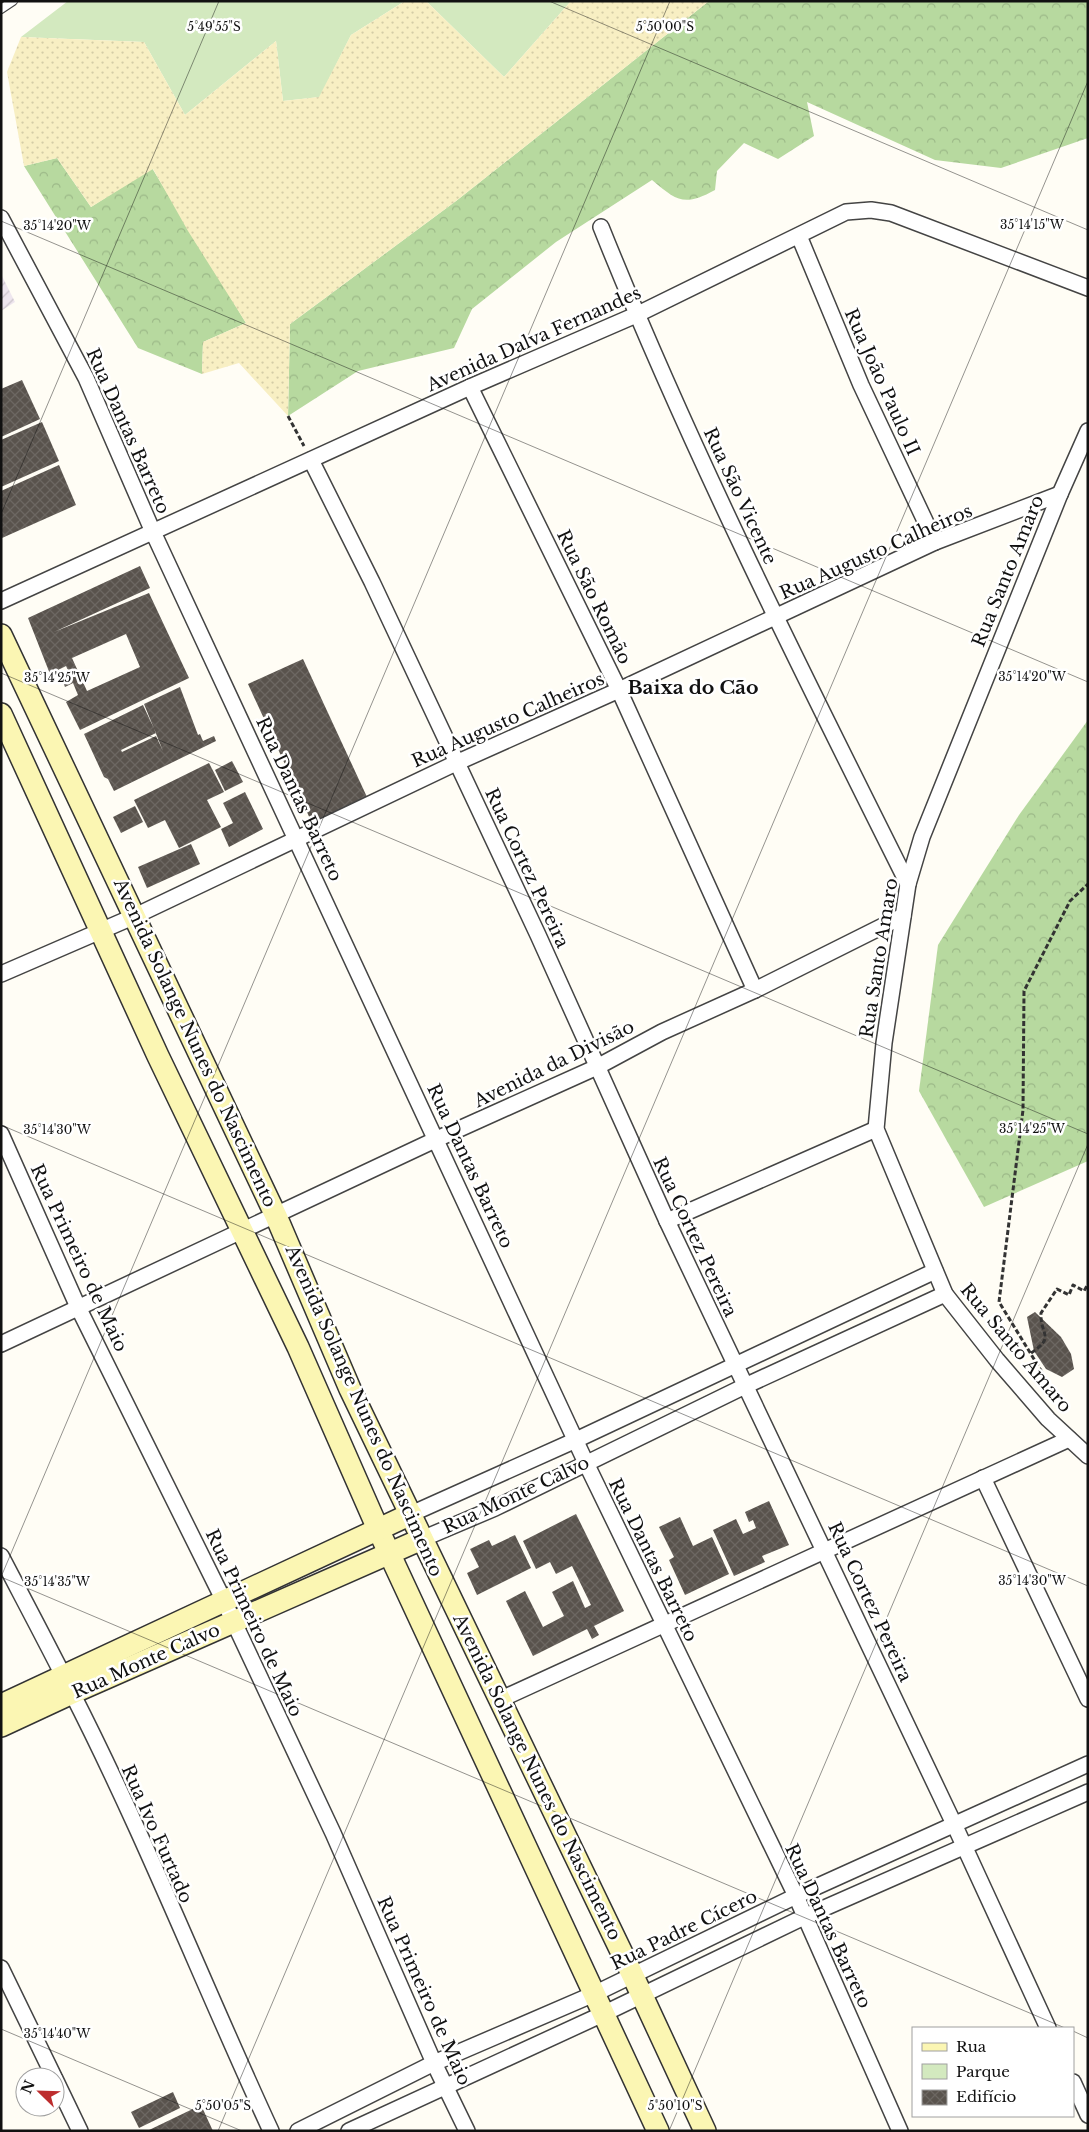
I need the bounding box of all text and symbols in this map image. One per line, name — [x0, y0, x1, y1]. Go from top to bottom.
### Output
text: 5°49'55"S — [187, 19, 241, 34]
text: 5°50'00"S — [636, 19, 694, 34]
text: 35°14'15"W — [1000, 217, 1065, 232]
text: 35°14'20"W — [23, 218, 92, 233]
street label: Avenida Dalva Fernandes — [423, 282, 645, 397]
street label: Rua João Paulo II — [840, 305, 924, 459]
street label: Rua Dantas Barreto — [82, 345, 174, 517]
street label: Rua São Vicente — [699, 424, 781, 568]
street label: Rua Santo Amaro — [968, 492, 1048, 650]
street label: Rua Augusto Calheiros — [776, 500, 976, 604]
street label: Rua São Romão — [552, 526, 636, 668]
street label: Rua Augusto Calheiros — [408, 668, 608, 772]
text: 35°14'20"W — [998, 669, 1067, 684]
text: 35°14'25"W — [24, 670, 91, 685]
district label: Baixa do Cão — [627, 676, 759, 699]
street label: Rua Dantas Barreto — [251, 713, 347, 885]
street label: Rua Cortez Pereira — [480, 785, 574, 951]
street label: Avenida Solange Nunes do Nascimento — [108, 874, 281, 1211]
street label: Rua Santo Amaro — [856, 877, 902, 1039]
street label: Avenida da Divisão — [469, 1016, 638, 1113]
street label: Rua Dantas Barreto — [422, 1080, 518, 1252]
text: 35°14'25"W — [999, 1121, 1066, 1136]
text: 35°14'30"W — [23, 1122, 92, 1137]
street label: Rua Cortez Pereira — [648, 1154, 742, 1320]
street label: Rua Primeiro de Maio — [26, 1161, 132, 1355]
street label: Avenida Solange Nunes do Nascimento — [280, 1241, 447, 1580]
street label: Rua Santo Amaro — [956, 1279, 1076, 1417]
street label: Rua Monte Calvo — [439, 1451, 593, 1539]
street label: Rua Dantas Barreto — [604, 1475, 702, 1645]
street label: Rua Cortez Pereira — [823, 1519, 917, 1685]
street label: Rua Primeiro de Maio — [201, 1526, 307, 1720]
text: 35°14'30"W — [998, 1573, 1067, 1588]
text: 35°14'35"W — [24, 1574, 91, 1589]
street label: Avenida Solange Nunes do Nascimento — [448, 1609, 626, 1944]
street label: Rua Monte Calvo — [69, 1619, 223, 1703]
street label: Rua Ivo Furtado — [117, 1761, 197, 1907]
street label: Rua Dantas Barreto — [780, 1840, 876, 2012]
street label: Rua Padre Cícero — [607, 1885, 761, 1975]
street label: Rua Primeiro de Maio — [372, 1893, 476, 2089]
text: 35°14'40"W — [24, 2026, 91, 2041]
legend — [912, 2027, 1074, 2117]
text: Rua — [956, 2037, 987, 2056]
text: Parque — [956, 2062, 1010, 2081]
north arrow — [15, 2067, 65, 2117]
text: N — [17, 2077, 39, 2096]
text: Edifício — [956, 2087, 1017, 2106]
text: 5°50'05"S — [195, 2098, 251, 2113]
text: 5°50'10"S — [648, 2098, 703, 2113]

